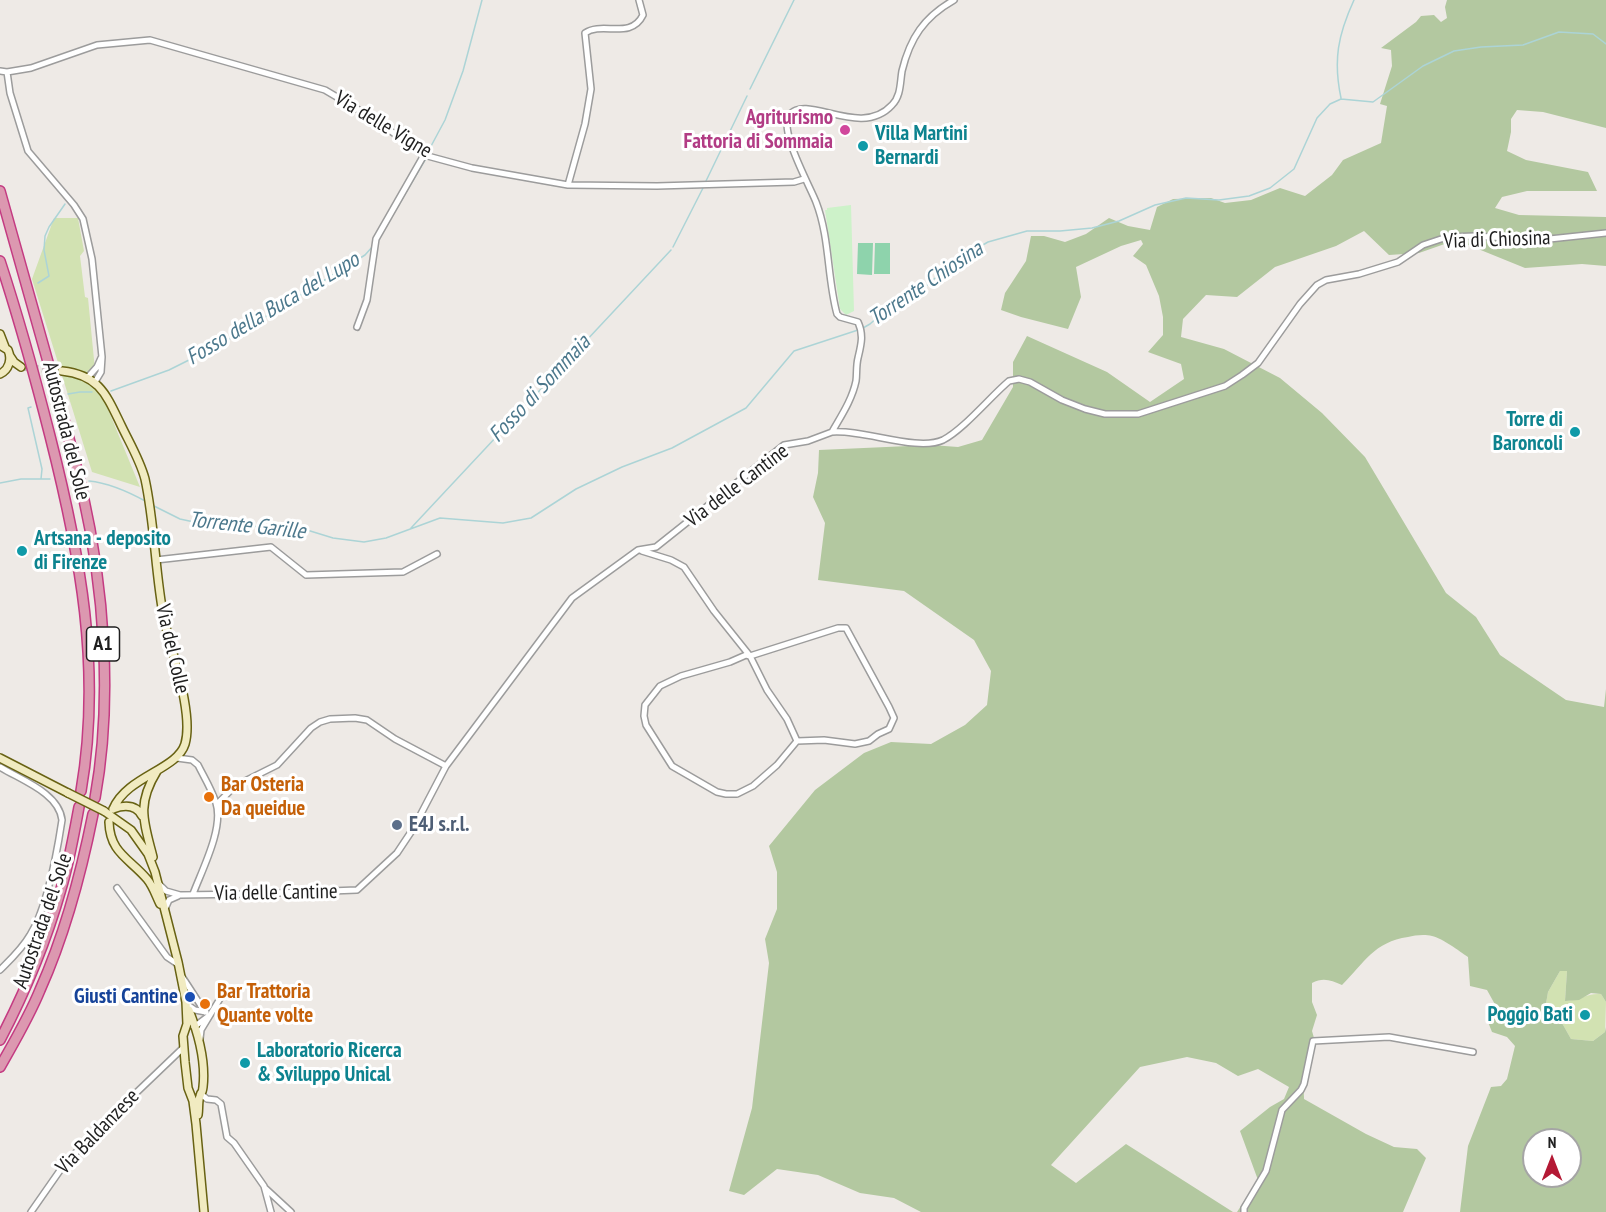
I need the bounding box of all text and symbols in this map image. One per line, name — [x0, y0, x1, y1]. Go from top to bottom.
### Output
street label: Via delle Vigne — [330, 86, 436, 164]
place label: Agriturismo Fattoria di Sommaia — [683, 105, 833, 155]
place label: Villa Martini Bernardi — [875, 121, 968, 171]
marker: Agriturismo Fattoria di Sommaia — [838, 123, 852, 137]
marker: Villa Martini Bernardi — [856, 139, 870, 153]
street label: Via di Chiosina — [1443, 226, 1551, 254]
water label: Torrente Chiosina — [864, 236, 988, 332]
water label: Fosso della Buca del Lupo — [182, 247, 364, 371]
water label: Fosso di Sommaia — [484, 330, 596, 448]
street label: Autostrada del Sole — [37, 359, 95, 503]
place label: Torre di Baroncoli — [1493, 407, 1563, 457]
marker: Torre di Baroncoli — [1568, 425, 1582, 439]
street label: Via delle Cantine — [680, 439, 794, 533]
water label: Torrente Garille — [187, 507, 307, 545]
place label: Artsana - deposito di Firenze — [34, 526, 171, 576]
marker: Artsana - deposito di Firenze — [15, 544, 29, 558]
street label: Via del Colle — [150, 602, 194, 696]
road number: A1 — [86, 627, 120, 661]
place label: Bar Osteria Da queidue — [221, 772, 305, 822]
marker: Bar Osteria Da queidue — [202, 790, 216, 804]
place label: E4J s.r.l. — [409, 812, 469, 838]
marker: E4J s.r.l. — [390, 818, 404, 832]
street label: Autostrada del Sole — [8, 850, 78, 992]
street label: Via delle Cantine — [214, 879, 338, 907]
place label: Bar Trattoria Quante volte — [217, 979, 313, 1029]
place label: Giusti Cantine — [74, 984, 178, 1010]
marker: Giusti Cantine — [183, 990, 197, 1004]
marker: Bar Trattoria Quante volte — [198, 997, 212, 1011]
place label: Poggio Bati — [1487, 1002, 1573, 1028]
marker: Poggio Bati — [1578, 1008, 1592, 1022]
place label: Laboratorio Ricerca & Sviluppo Unical — [257, 1038, 402, 1088]
marker: Laboratorio Ricerca & Sviluppo Unical — [238, 1056, 252, 1070]
street label: Via Baldanzese — [51, 1084, 145, 1180]
north arrow — [1522, 1128, 1582, 1188]
text: N — [1548, 1132, 1556, 1152]

